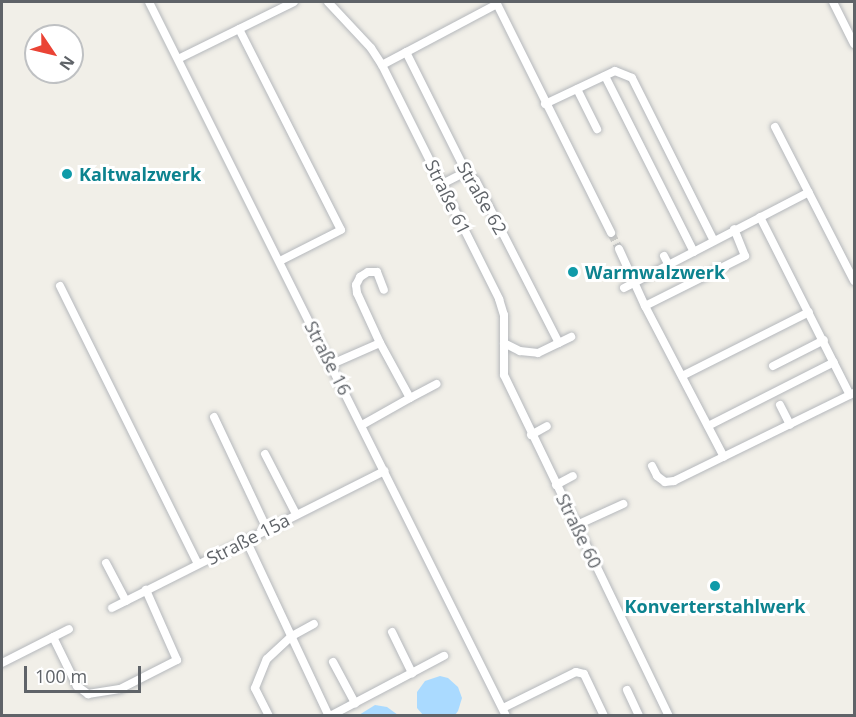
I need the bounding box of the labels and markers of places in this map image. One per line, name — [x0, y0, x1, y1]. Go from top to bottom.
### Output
place label: Kaltwalzwerk — [79, 163, 201, 185]
marker: Kaltwalzwerk — [60, 167, 74, 181]
place label: Warmwalzwerk — [585, 261, 725, 283]
marker: Warmwalzwerk — [566, 265, 580, 279]
marker: Konverterstahlwerk — [708, 579, 722, 593]
place label: Konverterstahlwerk — [625, 595, 805, 617]

